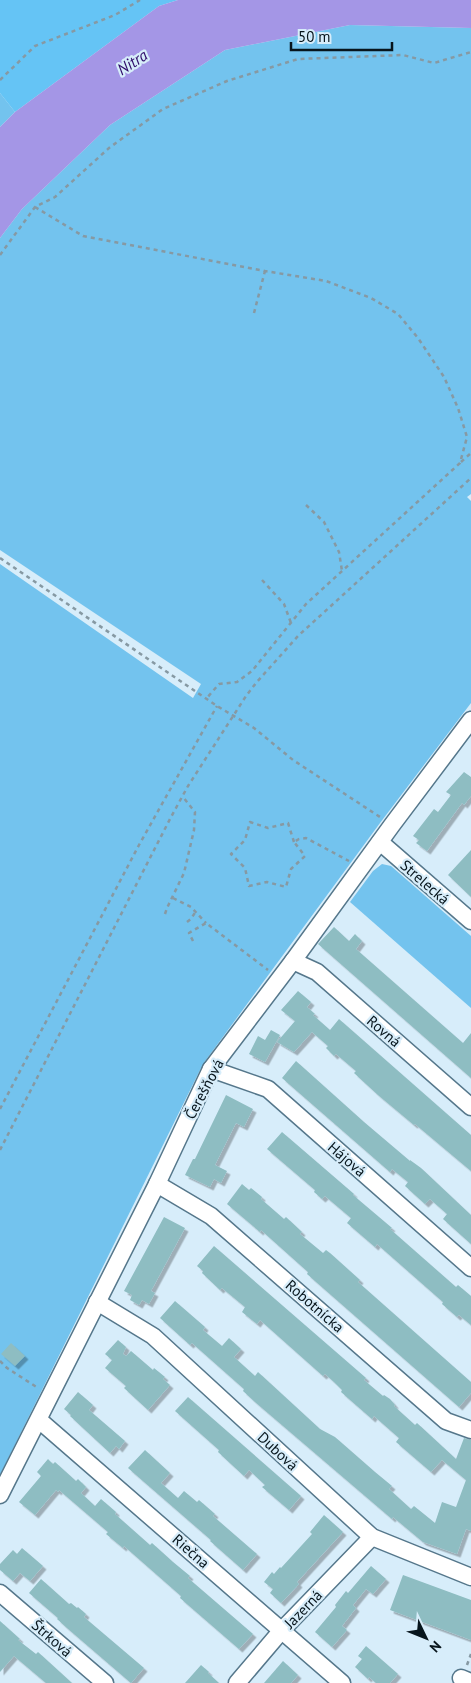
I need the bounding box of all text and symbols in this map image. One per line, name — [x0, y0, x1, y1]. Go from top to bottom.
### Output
scale bar — [291, 20, 392, 52]
text: 50 m — [298, 27, 331, 46]
water label: Nitra — [113, 45, 151, 79]
street label: Strelecká — [397, 855, 453, 909]
street label: Rovná — [363, 1011, 405, 1051]
street label: Čerešňová — [180, 1056, 228, 1122]
street label: Hájová — [324, 1137, 370, 1181]
street label: Robotnícka — [282, 1276, 348, 1336]
street label: Dubová — [254, 1428, 302, 1474]
street label: Riečna — [169, 1530, 213, 1572]
street label: Jazerná — [279, 1586, 326, 1633]
north arrow — [401, 1613, 451, 1663]
street label: Štrková — [28, 1615, 76, 1661]
text: N — [426, 1637, 445, 1656]

